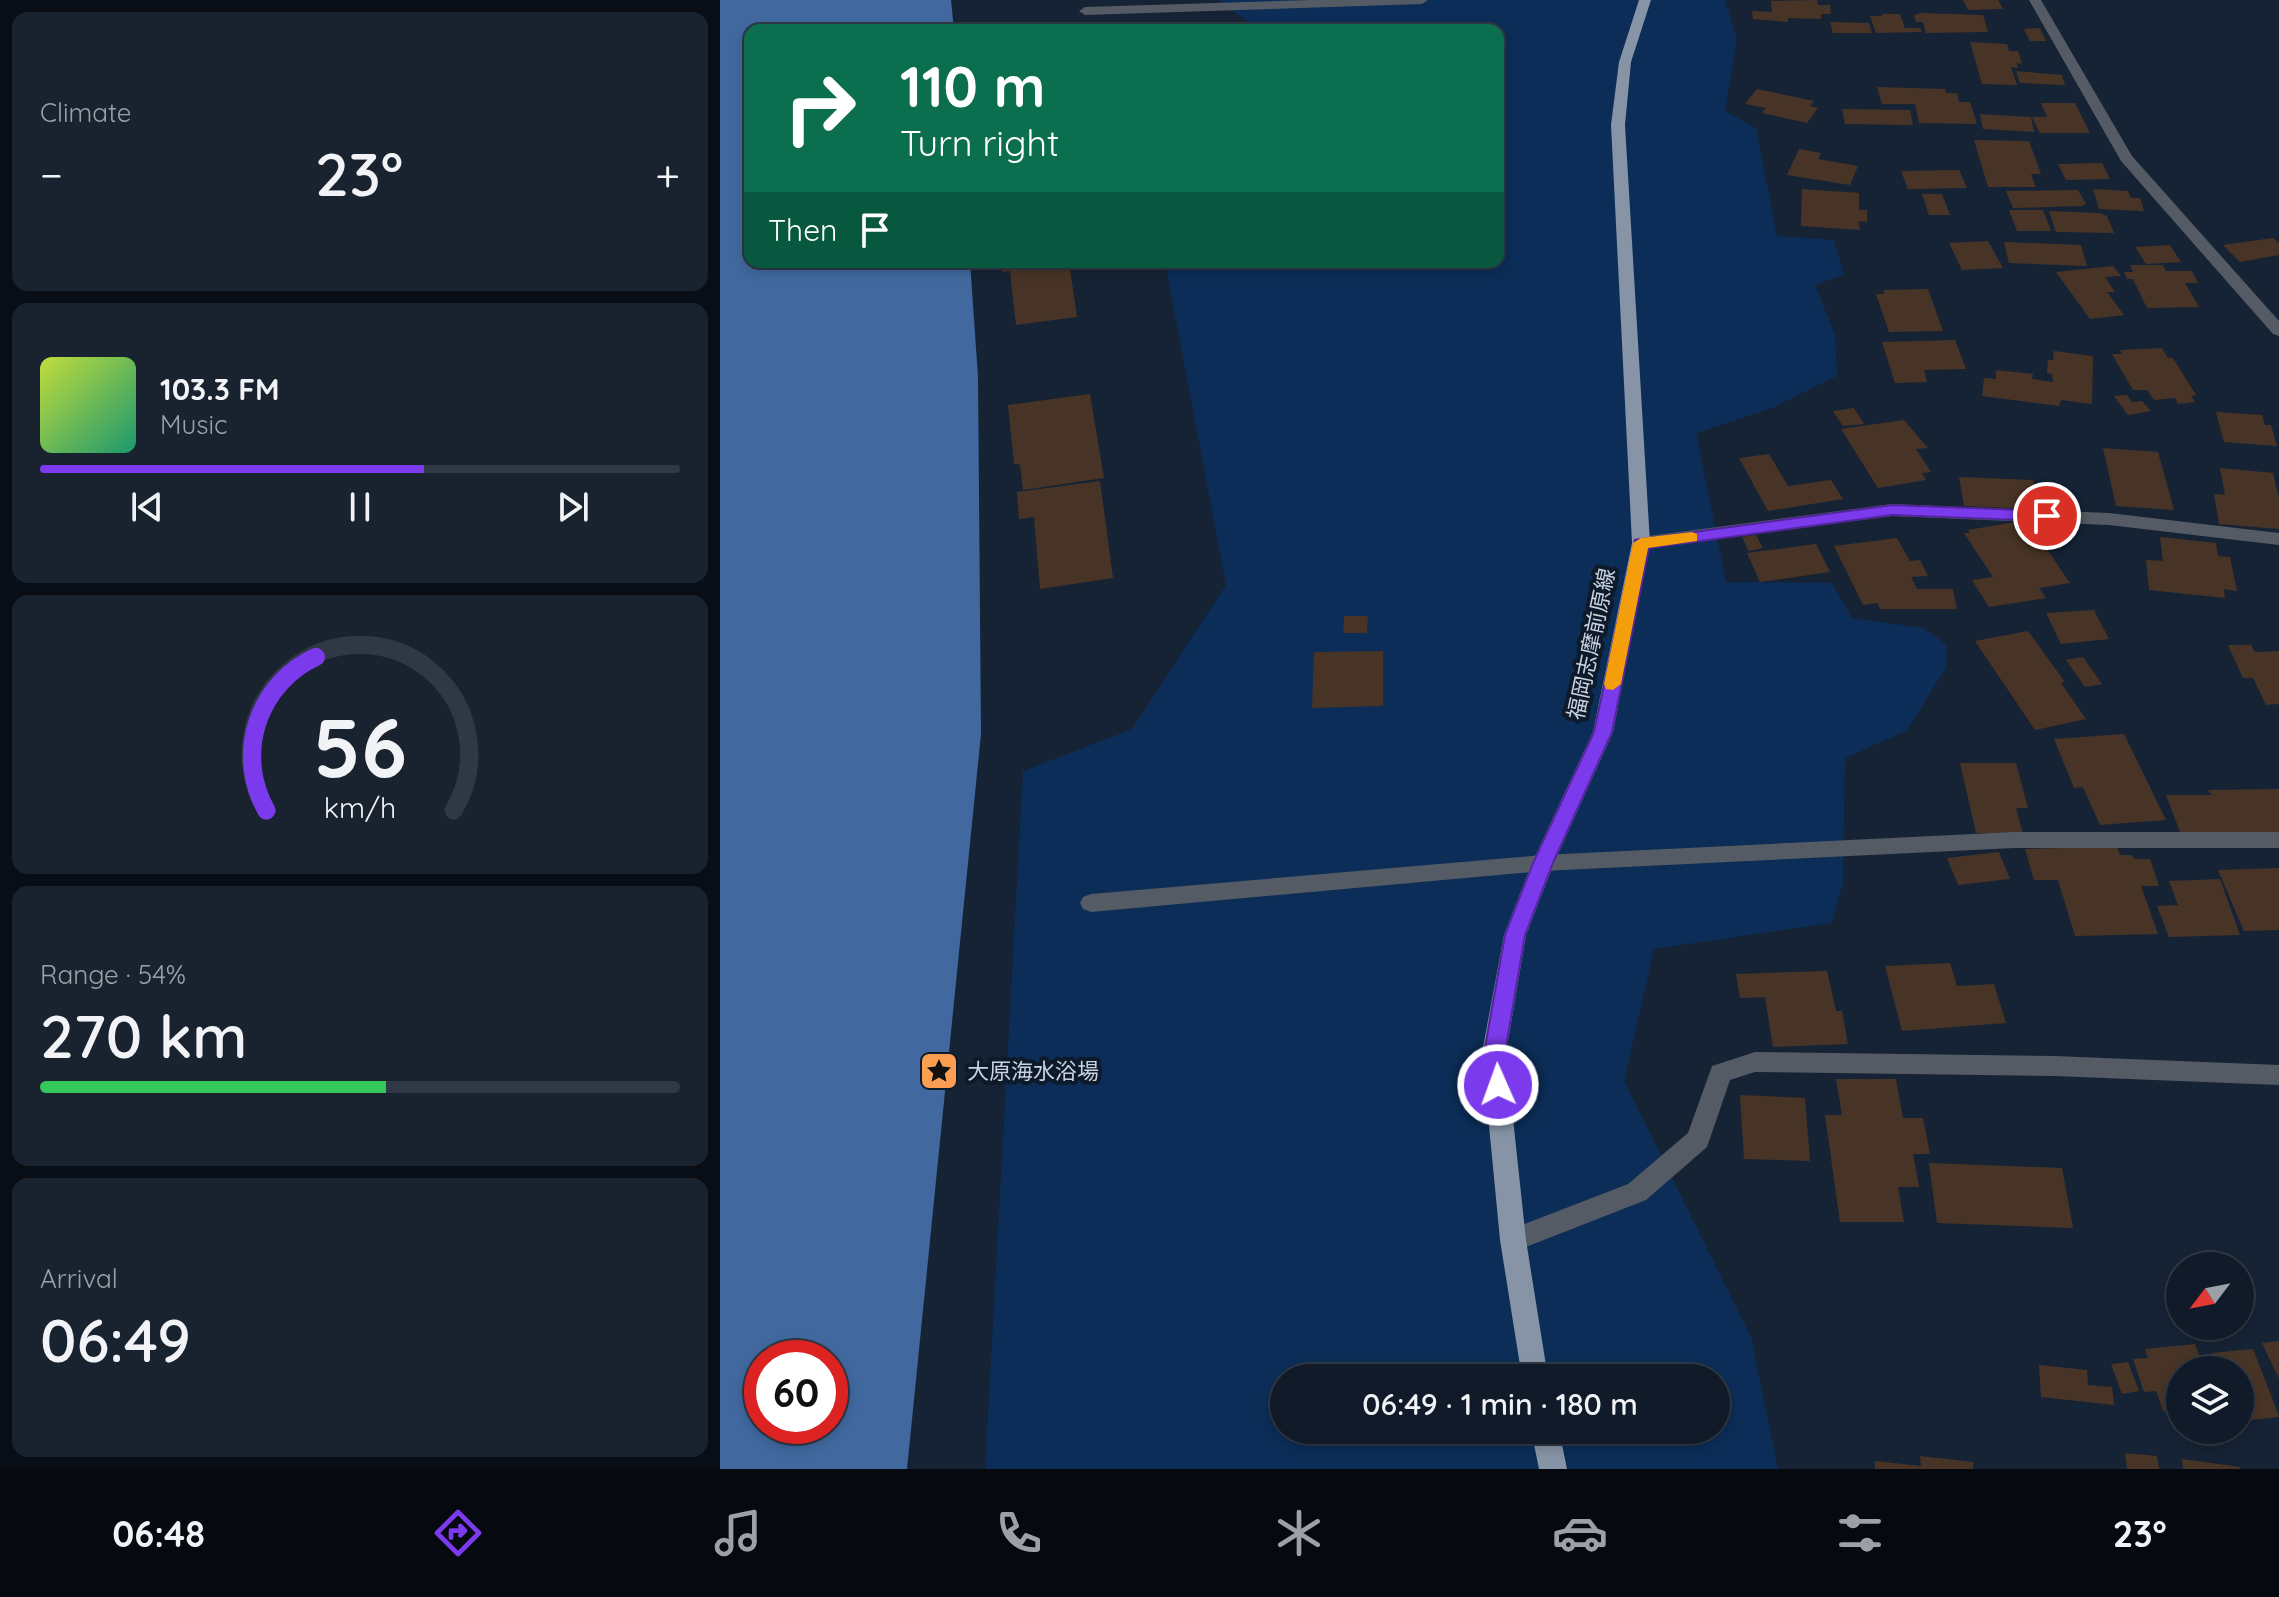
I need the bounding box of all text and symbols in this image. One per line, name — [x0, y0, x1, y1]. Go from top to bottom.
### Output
text: 110 m — [900, 51, 1045, 121]
icon: right — [768, 56, 872, 160]
text: Climate — [40, 96, 131, 129]
text: Turn right — [900, 120, 1059, 165]
text: 23° — [315, 136, 403, 211]
text: − — [40, 147, 63, 202]
text: + — [655, 147, 680, 202]
icon: arrive — [853, 208, 897, 252]
text: Then — [768, 211, 837, 249]
text: 103.3 FM — [160, 370, 280, 408]
text: Music — [160, 408, 228, 441]
pin — [2013, 482, 2081, 550]
icon: previous — [125, 485, 169, 529]
icon: pause — [338, 485, 382, 529]
icon: next — [551, 485, 595, 529]
icon: arrive — [2025, 494, 2069, 538]
street label: 福岡志摩前原線 — [1561, 566, 1621, 722]
text: 56 — [313, 693, 407, 797]
text: km/h — [324, 789, 396, 825]
text: Range · 54% — [40, 958, 186, 991]
text: 270 km — [40, 998, 247, 1073]
position arrow — [1456, 1043, 1540, 1127]
place icon: 大原海水浴場 — [918, 1050, 960, 1092]
place label: 大原海水浴場 — [967, 1057, 1099, 1085]
north arrow — [2166, 1252, 2254, 1340]
map controls — [2166, 1252, 2254, 1444]
text: Arrival — [40, 1262, 118, 1295]
text: 06:49 — [40, 1302, 191, 1377]
speed limit sign: 60 — [744, 1340, 848, 1444]
button: layers — [2166, 1356, 2254, 1444]
text: 06:49 · 1 min · 180 m — [1362, 1385, 1638, 1423]
icon: directions — [430, 1505, 486, 1561]
icon: music — [710, 1505, 766, 1561]
icon: phone — [991, 1505, 1047, 1561]
icon: climate — [1271, 1505, 1327, 1561]
icon: car — [1552, 1505, 1608, 1561]
icon: filters — [1832, 1505, 1888, 1561]
text: 06:48 — [112, 1511, 205, 1556]
text: 23° — [2113, 1511, 2167, 1556]

